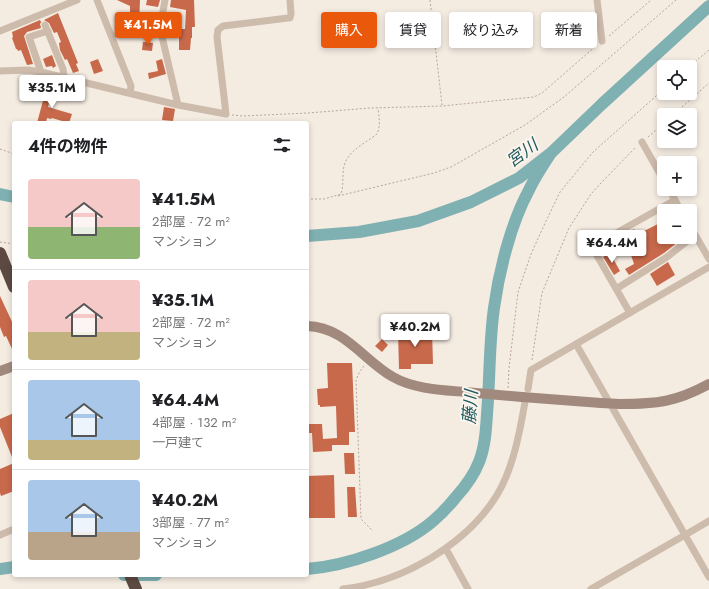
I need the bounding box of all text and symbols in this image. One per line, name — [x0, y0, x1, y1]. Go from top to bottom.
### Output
pin: ¥41.5M — [115, 12, 181, 46]
chip: 購入 — [321, 12, 377, 48]
chip: 賃貸 — [385, 12, 441, 48]
chip: 絞り込み — [449, 12, 533, 48]
chip: 新着 — [541, 12, 597, 48]
text: ¥41.5M — [124, 15, 172, 34]
map controls — [657, 60, 697, 244]
button: locate — [657, 60, 697, 100]
pin: ¥35.1M — [19, 75, 85, 109]
text: ¥35.1M — [28, 78, 76, 97]
button: layers — [657, 108, 697, 148]
water label: 宮川 — [501, 132, 544, 173]
text: 4件の物件 — [28, 134, 108, 158]
icon: filters — [271, 134, 293, 156]
button: + — [657, 156, 697, 196]
text: ¥41.5M — [152, 187, 215, 211]
icon: home — [60, 195, 108, 243]
button: − — [657, 204, 697, 244]
text: 2部屋 · 72 m² — [152, 212, 230, 231]
pin: ¥64.4M — [579, 230, 645, 264]
text: マンション — [152, 232, 217, 251]
text: ¥64.4M — [586, 233, 638, 252]
text: ¥35.1M — [152, 288, 214, 312]
icon: home — [60, 296, 108, 344]
text: 2部屋 · 72 m² — [152, 313, 230, 332]
pin: ¥40.2M — [382, 314, 448, 348]
text: ¥40.2M — [390, 317, 440, 336]
text: マンション — [152, 333, 217, 352]
water label: 藤川 — [457, 387, 483, 425]
text: ¥64.4M — [152, 388, 219, 412]
icon: home — [60, 396, 108, 444]
text: 4部屋 · 132 m² — [152, 413, 236, 432]
text: 一戸建て — [152, 433, 204, 452]
text: ¥40.2M — [152, 488, 218, 512]
icon: home — [60, 496, 108, 544]
text: 3部屋 · 77 m² — [152, 513, 229, 532]
text: マンション — [152, 533, 217, 552]

